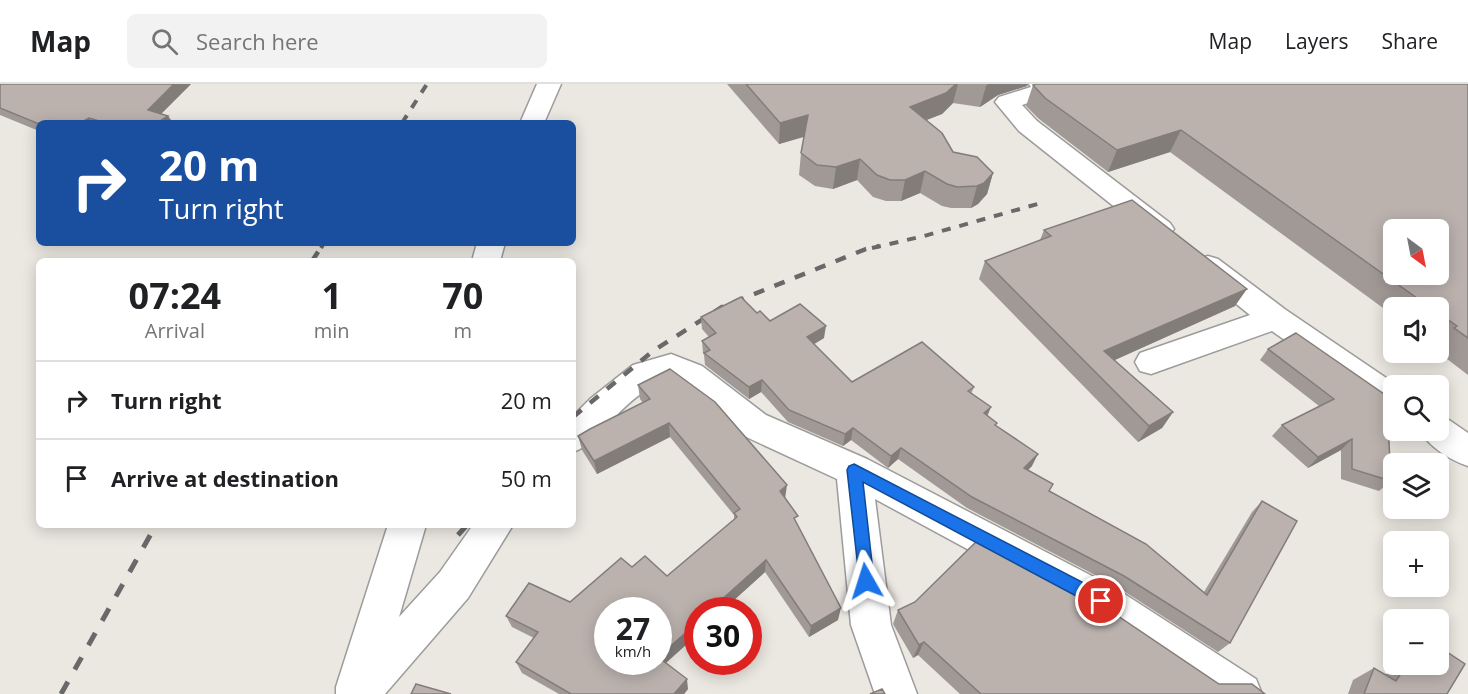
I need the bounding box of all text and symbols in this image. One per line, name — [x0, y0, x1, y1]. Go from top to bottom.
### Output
search box — [127, 14, 547, 68]
text: Map — [30, 22, 91, 60]
icon: search — [148, 25, 181, 58]
text: Search here — [196, 26, 319, 56]
text: Map — [1209, 27, 1252, 55]
text: Layers — [1285, 27, 1349, 55]
text: Share — [1382, 27, 1438, 55]
text: 20 m — [159, 136, 259, 193]
icon: right — [60, 144, 138, 222]
text: Turn right — [159, 190, 284, 227]
north arrow — [1383, 219, 1449, 285]
map controls — [1383, 219, 1449, 675]
text: 07:24 — [129, 271, 221, 320]
text: 1 — [321, 271, 342, 320]
text: 70 — [442, 271, 483, 320]
button: sound — [1383, 297, 1449, 363]
text: Arrival — [145, 317, 205, 344]
text: min — [314, 317, 350, 344]
text: m — [454, 317, 472, 344]
button: search — [1383, 375, 1449, 441]
icon: right — [60, 384, 93, 417]
text: Turn right — [111, 385, 222, 415]
text: 20 m — [501, 385, 552, 415]
button: layers — [1383, 453, 1449, 519]
icon: arrive — [60, 462, 93, 495]
text: Arrive at destination — [111, 463, 339, 493]
text: 50 m — [501, 463, 552, 493]
button: + — [1383, 531, 1449, 597]
position arrow — [834, 549, 898, 613]
pin — [1075, 575, 1126, 626]
icon: arrive — [1084, 584, 1117, 617]
speed limit sign: 30 — [684, 597, 762, 675]
text: 27 — [616, 608, 650, 649]
button: − — [1383, 609, 1449, 675]
text: km/h — [615, 641, 651, 661]

